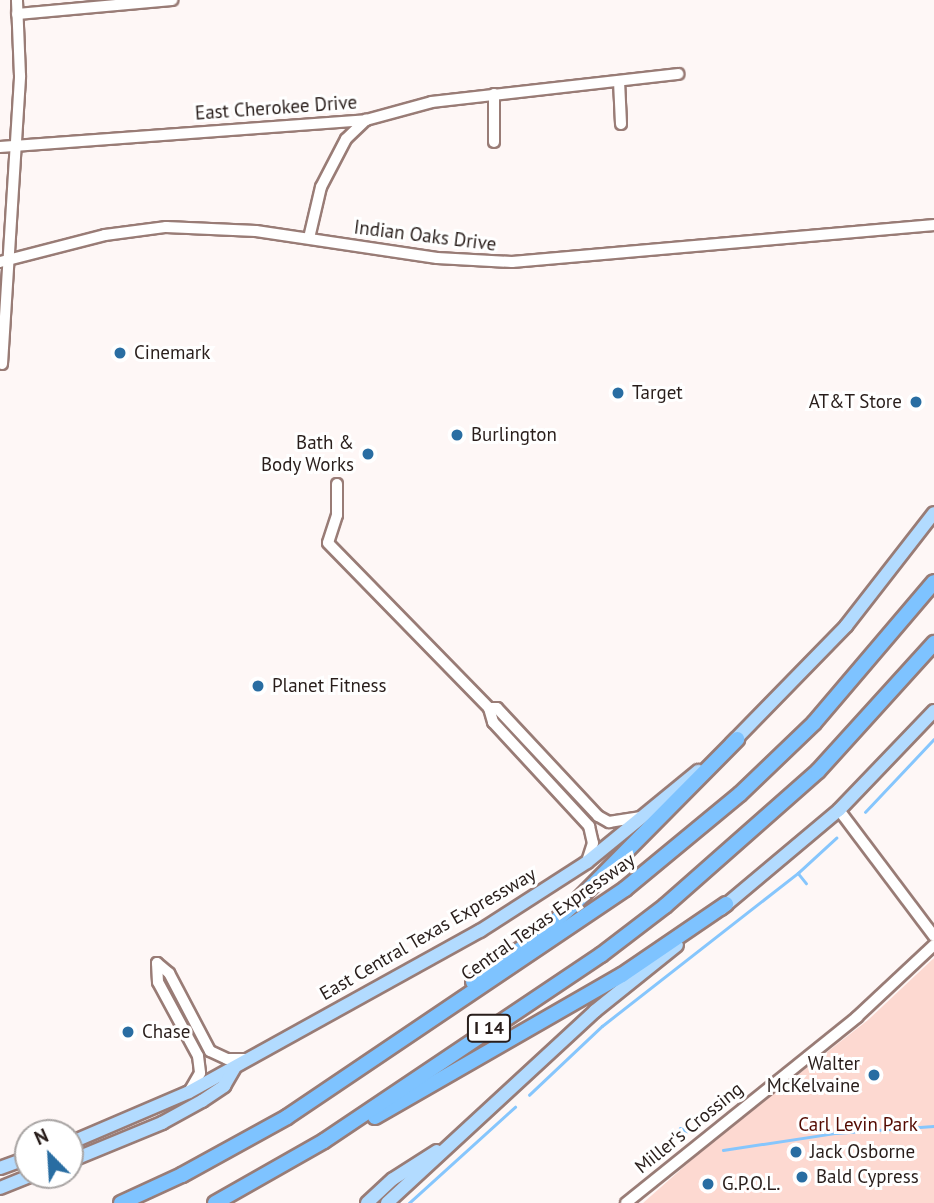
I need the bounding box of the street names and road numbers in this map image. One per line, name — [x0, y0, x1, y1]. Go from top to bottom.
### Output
street label: East Cherokee Drive — [194, 91, 358, 125]
street label: Indian Oaks Drive — [352, 216, 498, 256]
street label: Central Texas Expressway — [457, 848, 639, 986]
street label: East Central Texas Expressway — [316, 863, 540, 1005]
road number: I 14 — [466, 1014, 512, 1042]
street label: Miller's Crossing — [630, 1078, 748, 1178]

